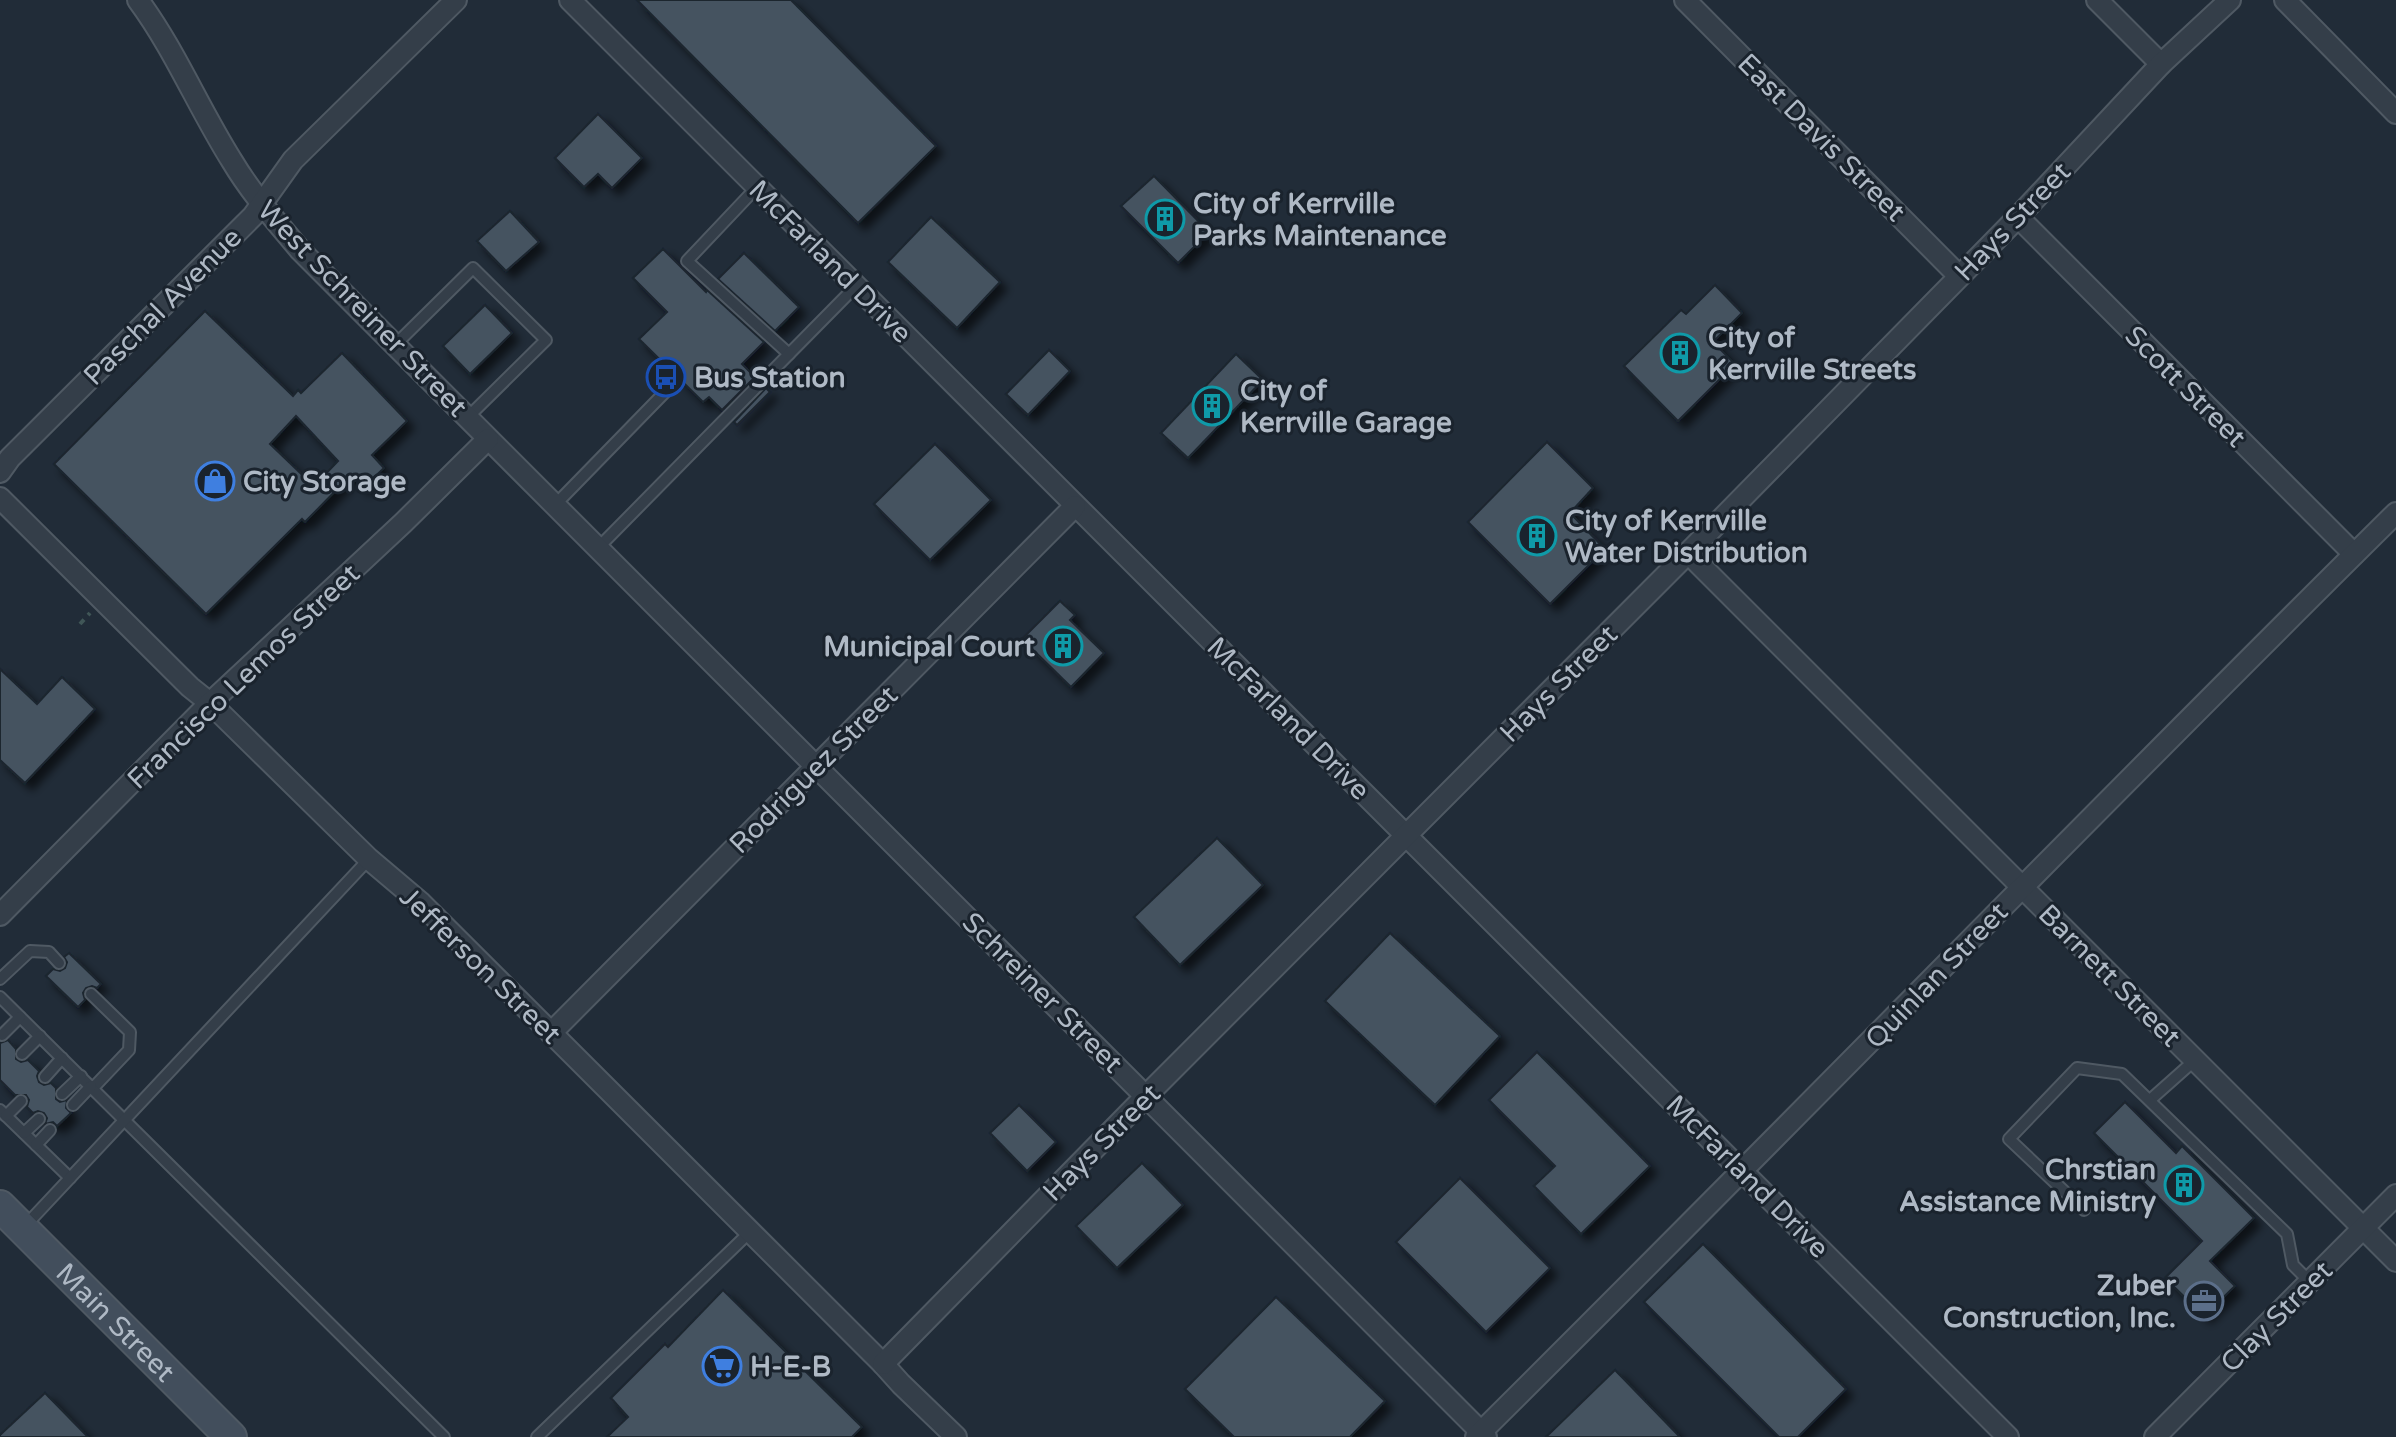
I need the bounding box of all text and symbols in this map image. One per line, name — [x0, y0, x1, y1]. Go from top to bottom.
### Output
street label: East Davis Street — [1730, 47, 1913, 229]
street label: Hays Street — [1948, 155, 2078, 288]
street label: McFarland Drive — [742, 173, 919, 350]
place label: City of Kerrville Parks Maintenance — [1193, 187, 1447, 253]
street label: West Schreiner Street — [250, 193, 475, 424]
building icon: City of Kerrville Parks Maintenance — [1144, 198, 1186, 240]
street label: Paschal Avenue — [77, 221, 249, 393]
street label: Scott Street — [2118, 319, 2253, 455]
place label: City of Kerrville Streets — [1708, 321, 1916, 387]
building icon: City of Kerrville Streets — [1659, 332, 1701, 374]
bus stop icon: Bus Station — [645, 356, 687, 398]
place label: Bus Station — [694, 361, 845, 395]
place label: City of Kerrville Garage — [1240, 374, 1452, 440]
building icon: City of Kerrville Garage — [1191, 385, 1233, 427]
shop icon: City Storage — [194, 460, 236, 502]
place label: City Storage — [243, 465, 407, 499]
place label: City of Kerrville Water Distribution — [1565, 504, 1808, 570]
building icon: City of Kerrville Water Distribution — [1516, 515, 1558, 557]
street label: Francisco Lemos Street — [121, 557, 367, 797]
street label: Hays Street — [1493, 618, 1625, 750]
building icon: Municipal Court — [1042, 625, 1084, 667]
place label: Municipal Court — [823, 630, 1035, 664]
street label: McFarland Drive — [1200, 630, 1377, 807]
street label: Rodriguez Street — [722, 678, 905, 861]
street label: Jefferson Street — [393, 880, 568, 1051]
street label: Quinlan Street — [1858, 895, 2015, 1056]
street label: Barnett Street — [2031, 897, 2188, 1054]
street label: Schreiner Street — [955, 905, 1130, 1080]
street label: Hays Street — [1036, 1077, 1168, 1209]
street label: McFarland Drive — [1659, 1088, 1836, 1265]
place label: Chrstian Assistance Ministry — [1899, 1153, 2156, 1219]
building icon: Chrstian Assistance Ministry — [2163, 1164, 2205, 1206]
street label: Clay Street — [2214, 1253, 2340, 1380]
street label: Main Street — [49, 1256, 182, 1389]
place label: Zuber Construction, Inc. — [1943, 1269, 2177, 1335]
office icon: Zuber Construction, Inc. — [2183, 1280, 2225, 1322]
supermarket icon: H-E-B — [701, 1345, 743, 1387]
place label: H-E-B — [750, 1350, 831, 1384]

